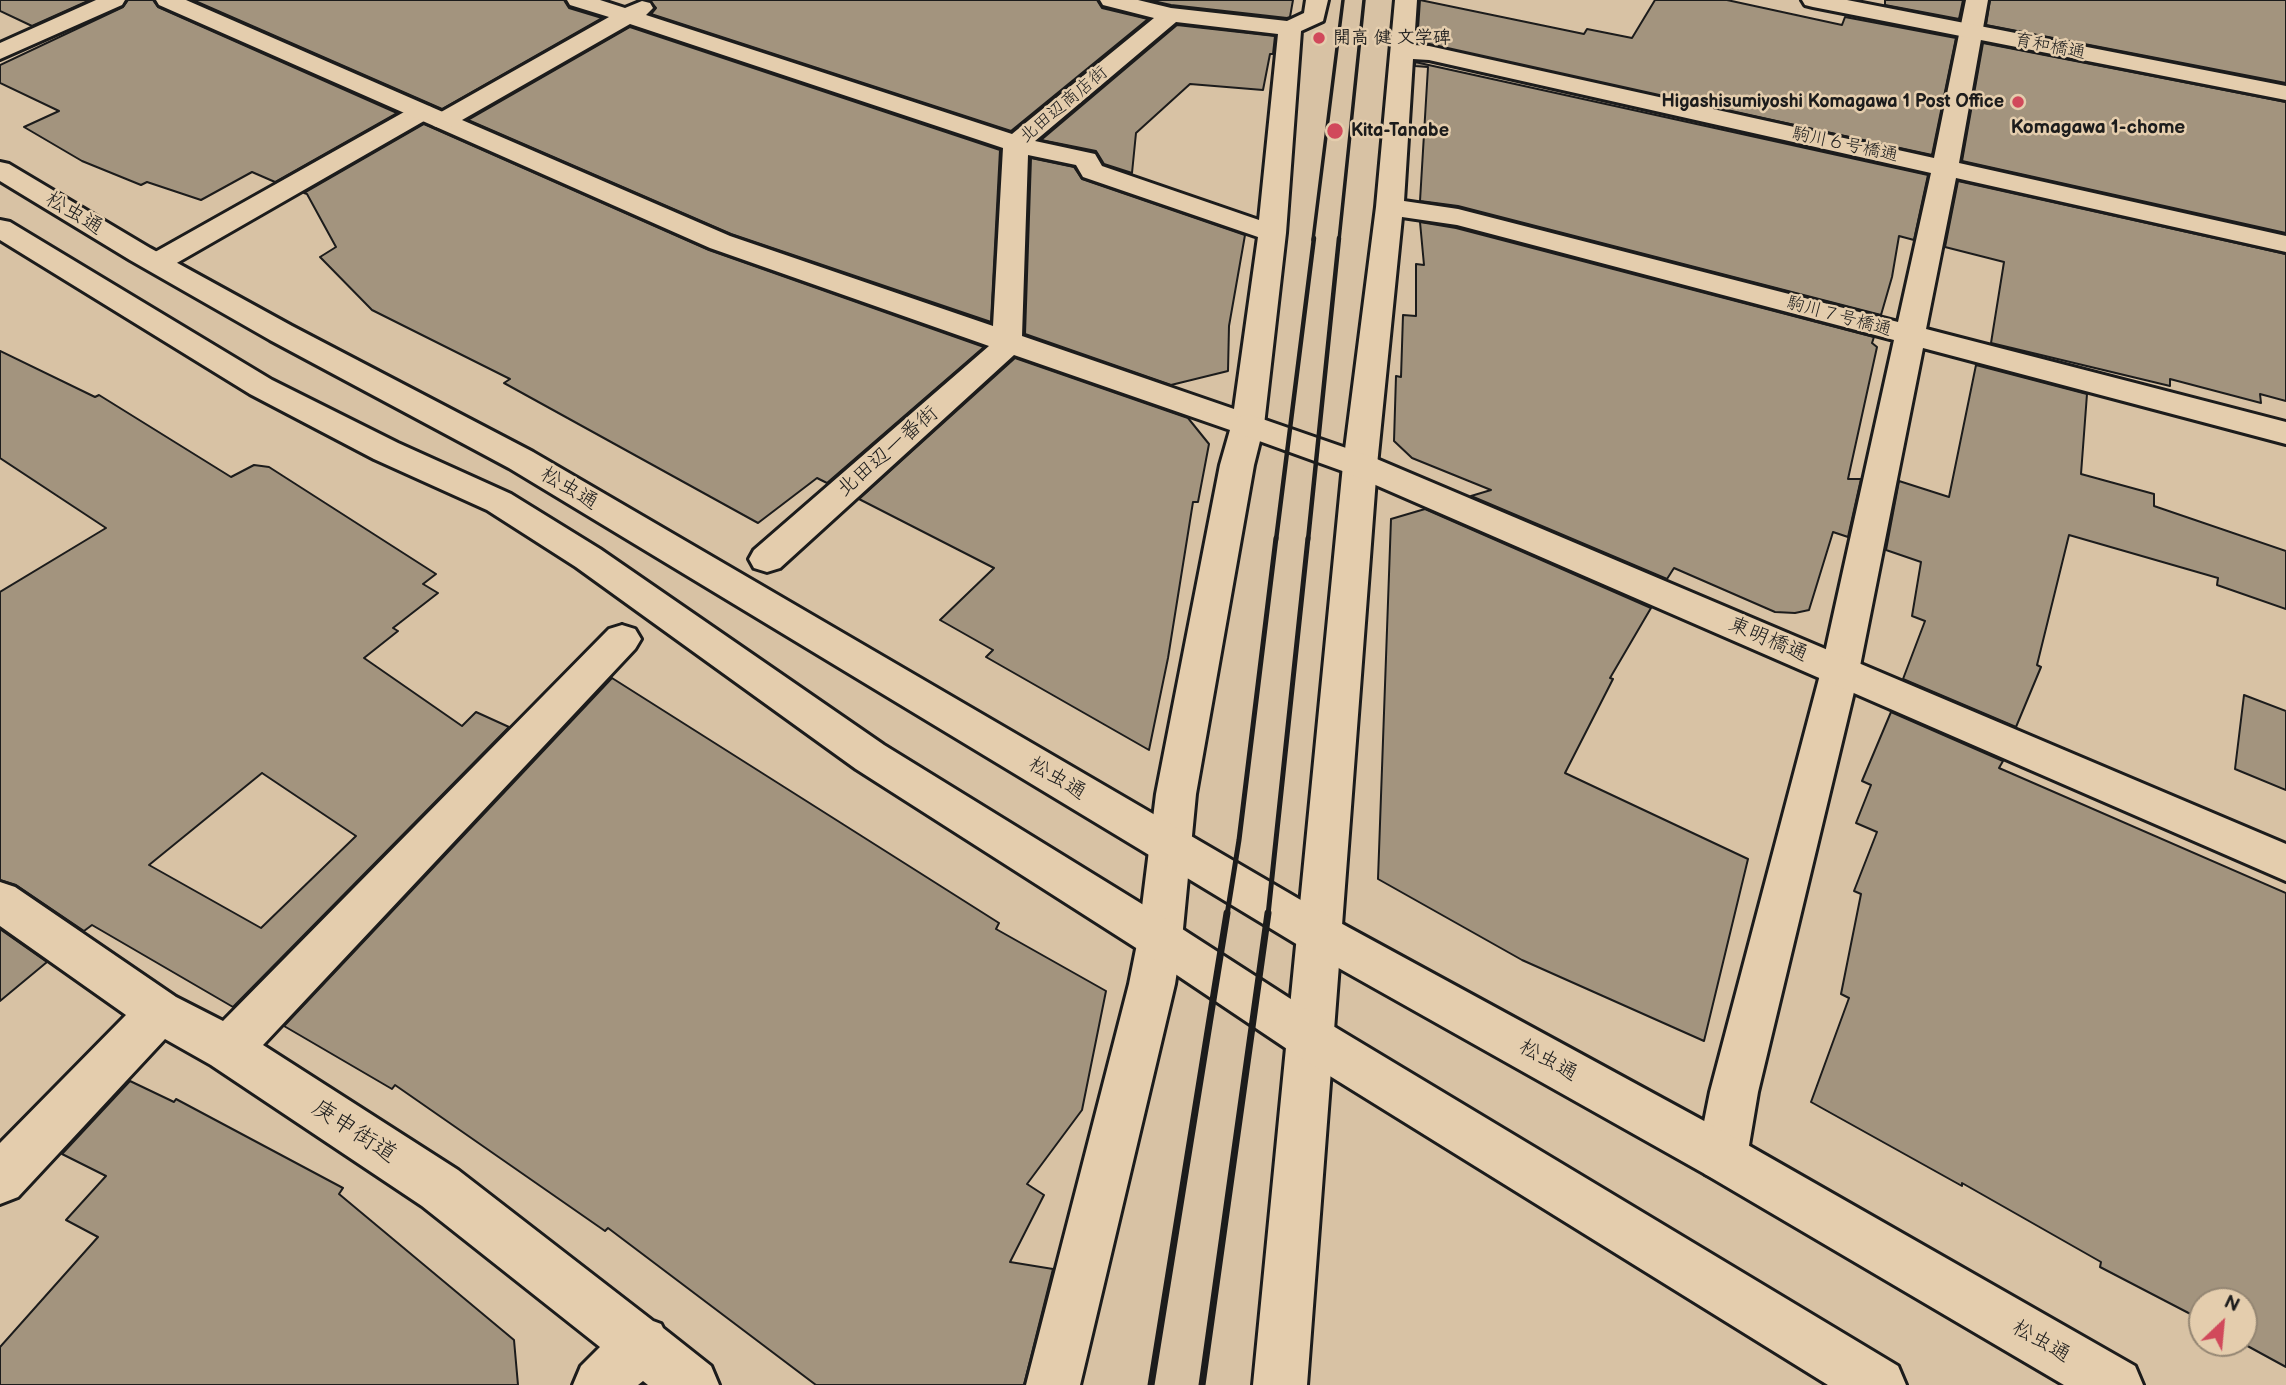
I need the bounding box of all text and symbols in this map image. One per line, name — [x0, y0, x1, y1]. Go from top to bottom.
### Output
place label: 開高 健 文学碑 — [1333, 27, 1451, 49]
marker: 開高 健 文学碑 — [1311, 30, 1327, 46]
street label: 育和橋通 — [2013, 30, 2087, 64]
street label: 北田辺商店街 — [1016, 62, 1112, 148]
place label: Higashisumiyoshi Komagawa 1 Post Office — [1661, 91, 2004, 113]
marker: Higashisumiyoshi Komagawa 1 Post Office — [2010, 94, 2026, 110]
district label: Komagawa 1-chome — [2011, 117, 2185, 139]
place label: Kita-Tanabe — [1351, 120, 1449, 142]
marker: Kita-Tanabe — [1325, 121, 1345, 141]
street label: 駒川６号橋通 — [1790, 123, 1900, 167]
street label: 松虫通 — [41, 187, 107, 241]
street label: 駒川７号橋通 — [1784, 293, 1894, 341]
street label: 北田辺一番街 — [832, 401, 944, 503]
street label: 松虫通 — [536, 462, 602, 516]
street label: 東明橋通 — [1724, 612, 1812, 668]
street label: 松虫通 — [1024, 752, 1090, 806]
street label: 松虫通 — [1514, 1035, 1582, 1087]
street label: 庚申街道 — [306, 1094, 402, 1170]
north arrow — [2188, 1287, 2258, 1357]
text: N — [2220, 1291, 2243, 1318]
street label: 松虫通 — [2007, 1315, 2075, 1369]

